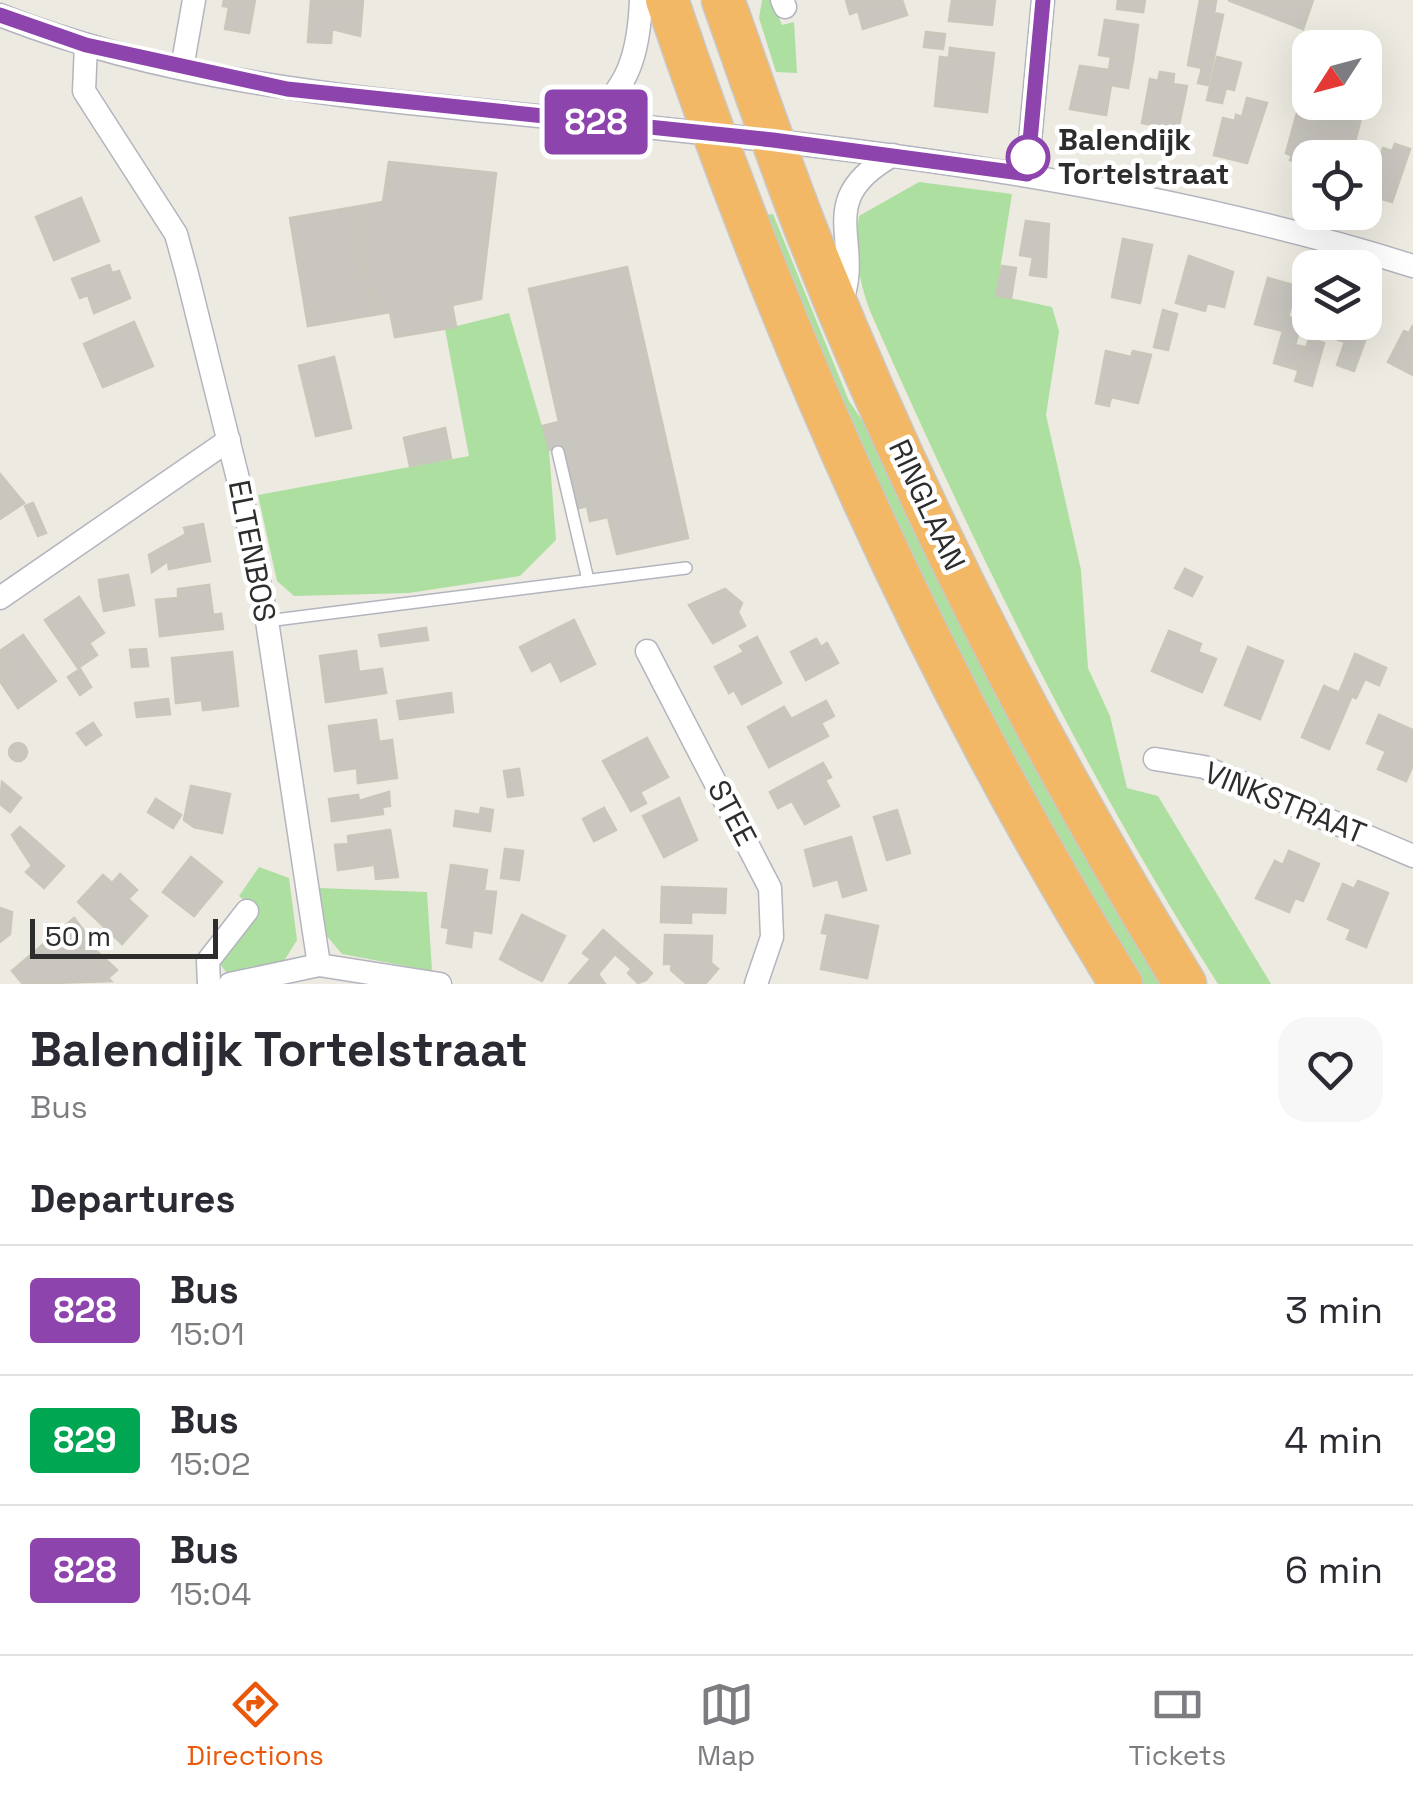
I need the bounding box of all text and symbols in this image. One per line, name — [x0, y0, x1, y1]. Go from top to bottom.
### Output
north arrow — [1292, 30, 1382, 120]
map controls — [1292, 30, 1382, 340]
line badge: 828 — [538, 90, 654, 154]
text: 828 — [565, 100, 627, 144]
place label: Balendijk Tortelstraat — [1058, 120, 1229, 193]
marker: Balendijk Tortelstraat — [1007, 136, 1049, 178]
button: locate — [1292, 140, 1382, 230]
button: layers — [1292, 250, 1382, 340]
street label: RINGLAAN — [880, 433, 975, 577]
street label: ELTENBOS — [220, 477, 285, 625]
street label: VINKSTRAAT — [1198, 752, 1372, 853]
street label: STEE — [699, 773, 766, 852]
scale bar — [30, 914, 218, 958]
text: 50 m — [45, 918, 111, 954]
button: heart — [1278, 1017, 1383, 1122]
text: Balendijk Tortelstraat — [30, 1019, 528, 1080]
text: Bus — [30, 1087, 88, 1127]
text: Departures — [30, 1175, 235, 1223]
text: Bus — [170, 1266, 239, 1314]
text: 3 min — [1285, 1286, 1383, 1334]
text: 828 — [54, 1288, 116, 1332]
text: 15:01 — [170, 1314, 245, 1354]
text: Bus — [170, 1396, 239, 1444]
text: 4 min — [1284, 1416, 1383, 1464]
text: 829 — [53, 1418, 117, 1462]
text: 15:02 — [170, 1444, 250, 1484]
text: Bus — [170, 1526, 239, 1574]
text: 6 min — [1285, 1546, 1383, 1594]
text: 828 — [54, 1548, 116, 1592]
text: 15:04 — [170, 1574, 251, 1614]
tab: Directions — [187, 1677, 324, 1773]
tab: Map — [697, 1677, 755, 1773]
tab: Tickets — [1129, 1677, 1226, 1773]

